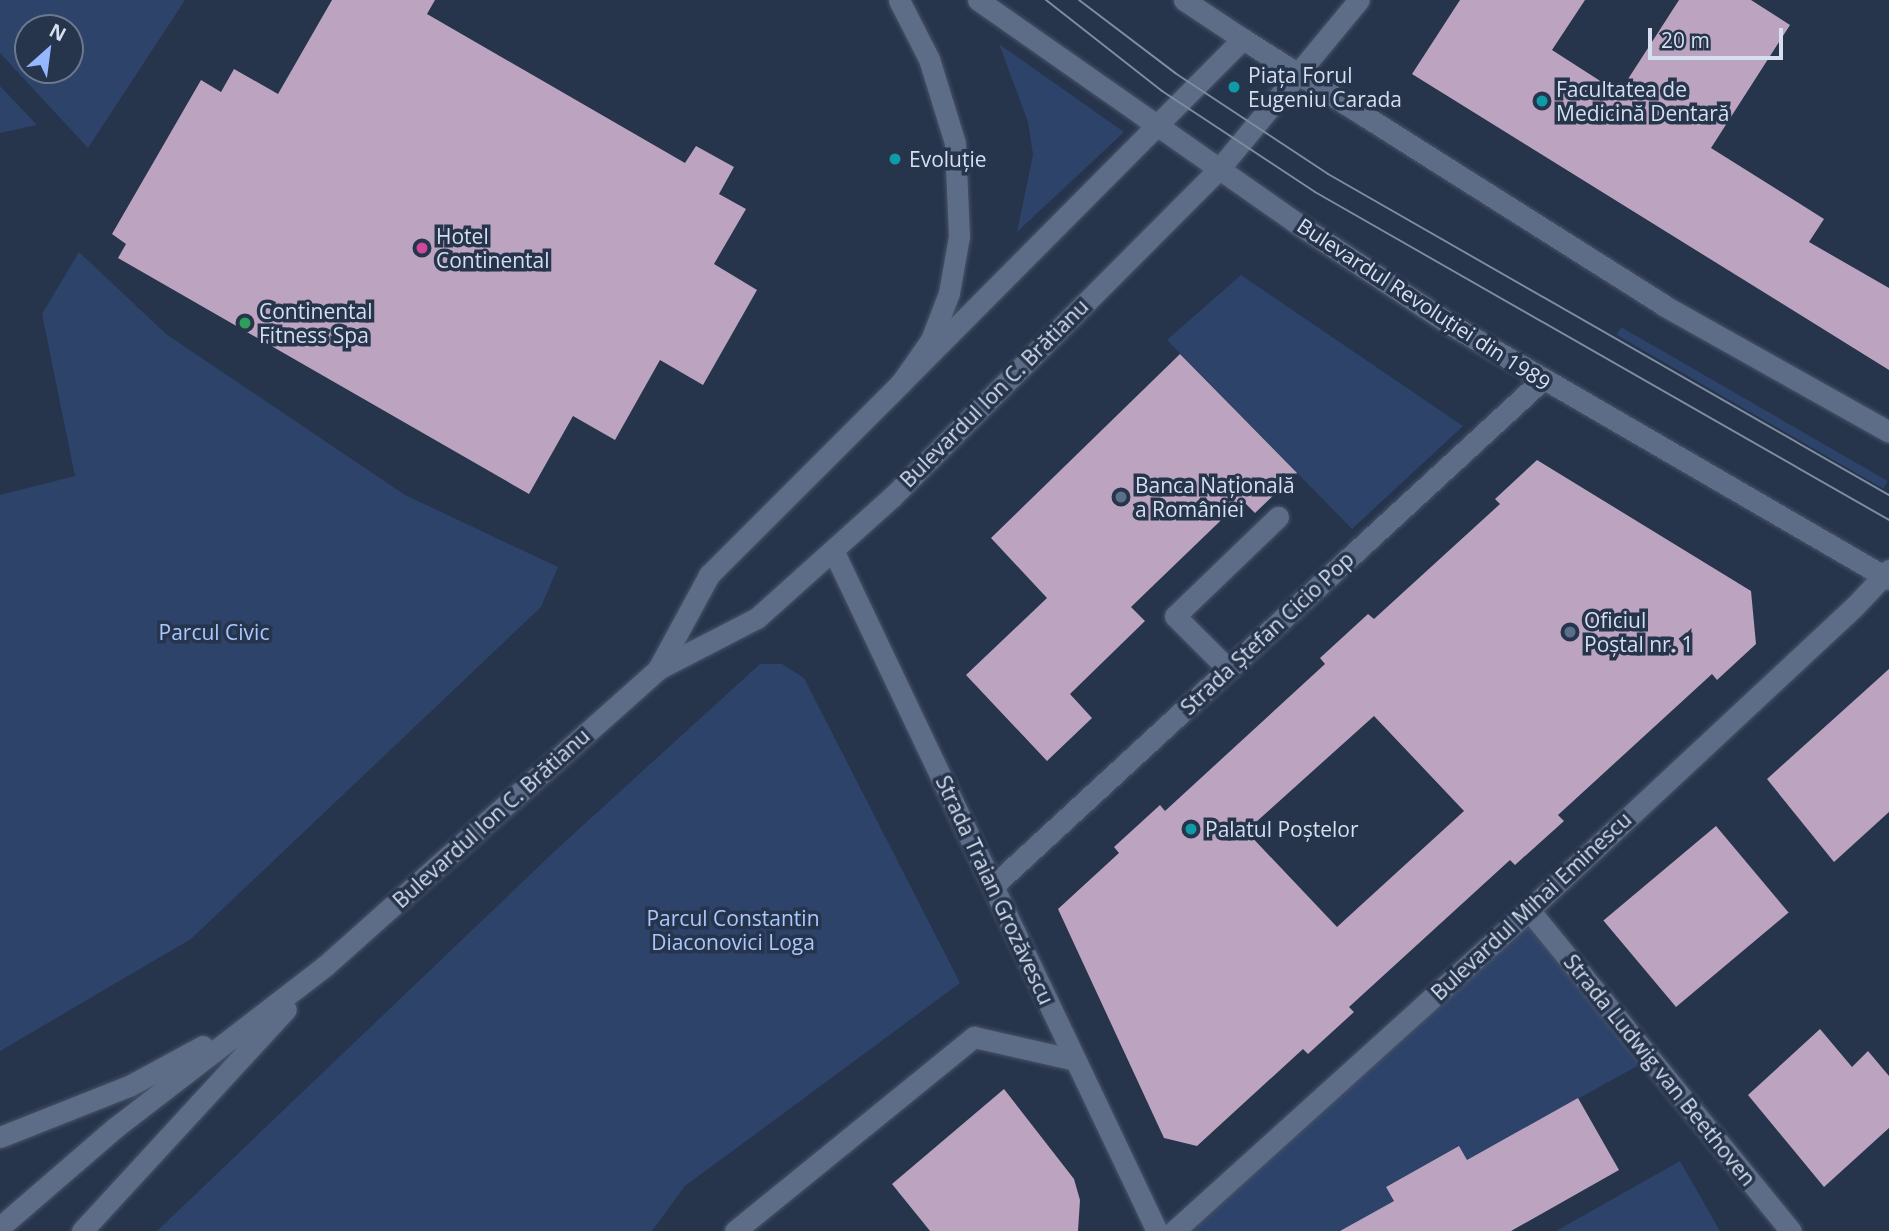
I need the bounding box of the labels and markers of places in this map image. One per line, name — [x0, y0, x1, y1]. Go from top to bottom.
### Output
place label: Piața Forul Eugeniu Carada — [1248, 62, 1402, 112]
place label: Facultatea de Medicină Dentară — [1556, 76, 1730, 126]
marker: Piața Forul Eugeniu Carada — [1226, 79, 1242, 95]
marker: Facultatea de Medicină Dentară — [1534, 93, 1550, 109]
place label: Evoluție — [909, 146, 987, 172]
marker: Evoluție — [887, 151, 903, 167]
place label: Hotel Continental — [436, 223, 550, 273]
marker: Hotel Continental — [414, 240, 430, 256]
place label: Continental Fitness Spa — [259, 298, 373, 348]
marker: Continental Fitness Spa — [237, 315, 253, 331]
place label: Banca Națională a României — [1135, 472, 1295, 522]
marker: Banca Națională a României — [1113, 489, 1129, 505]
place label: Oficiul Poștal nr. 1 — [1584, 607, 1694, 657]
marker: Oficiul Poștal nr. 1 — [1562, 624, 1578, 640]
place label: Palatul Poștelor — [1205, 816, 1358, 842]
marker: Palatul Poștelor — [1183, 821, 1199, 837]

